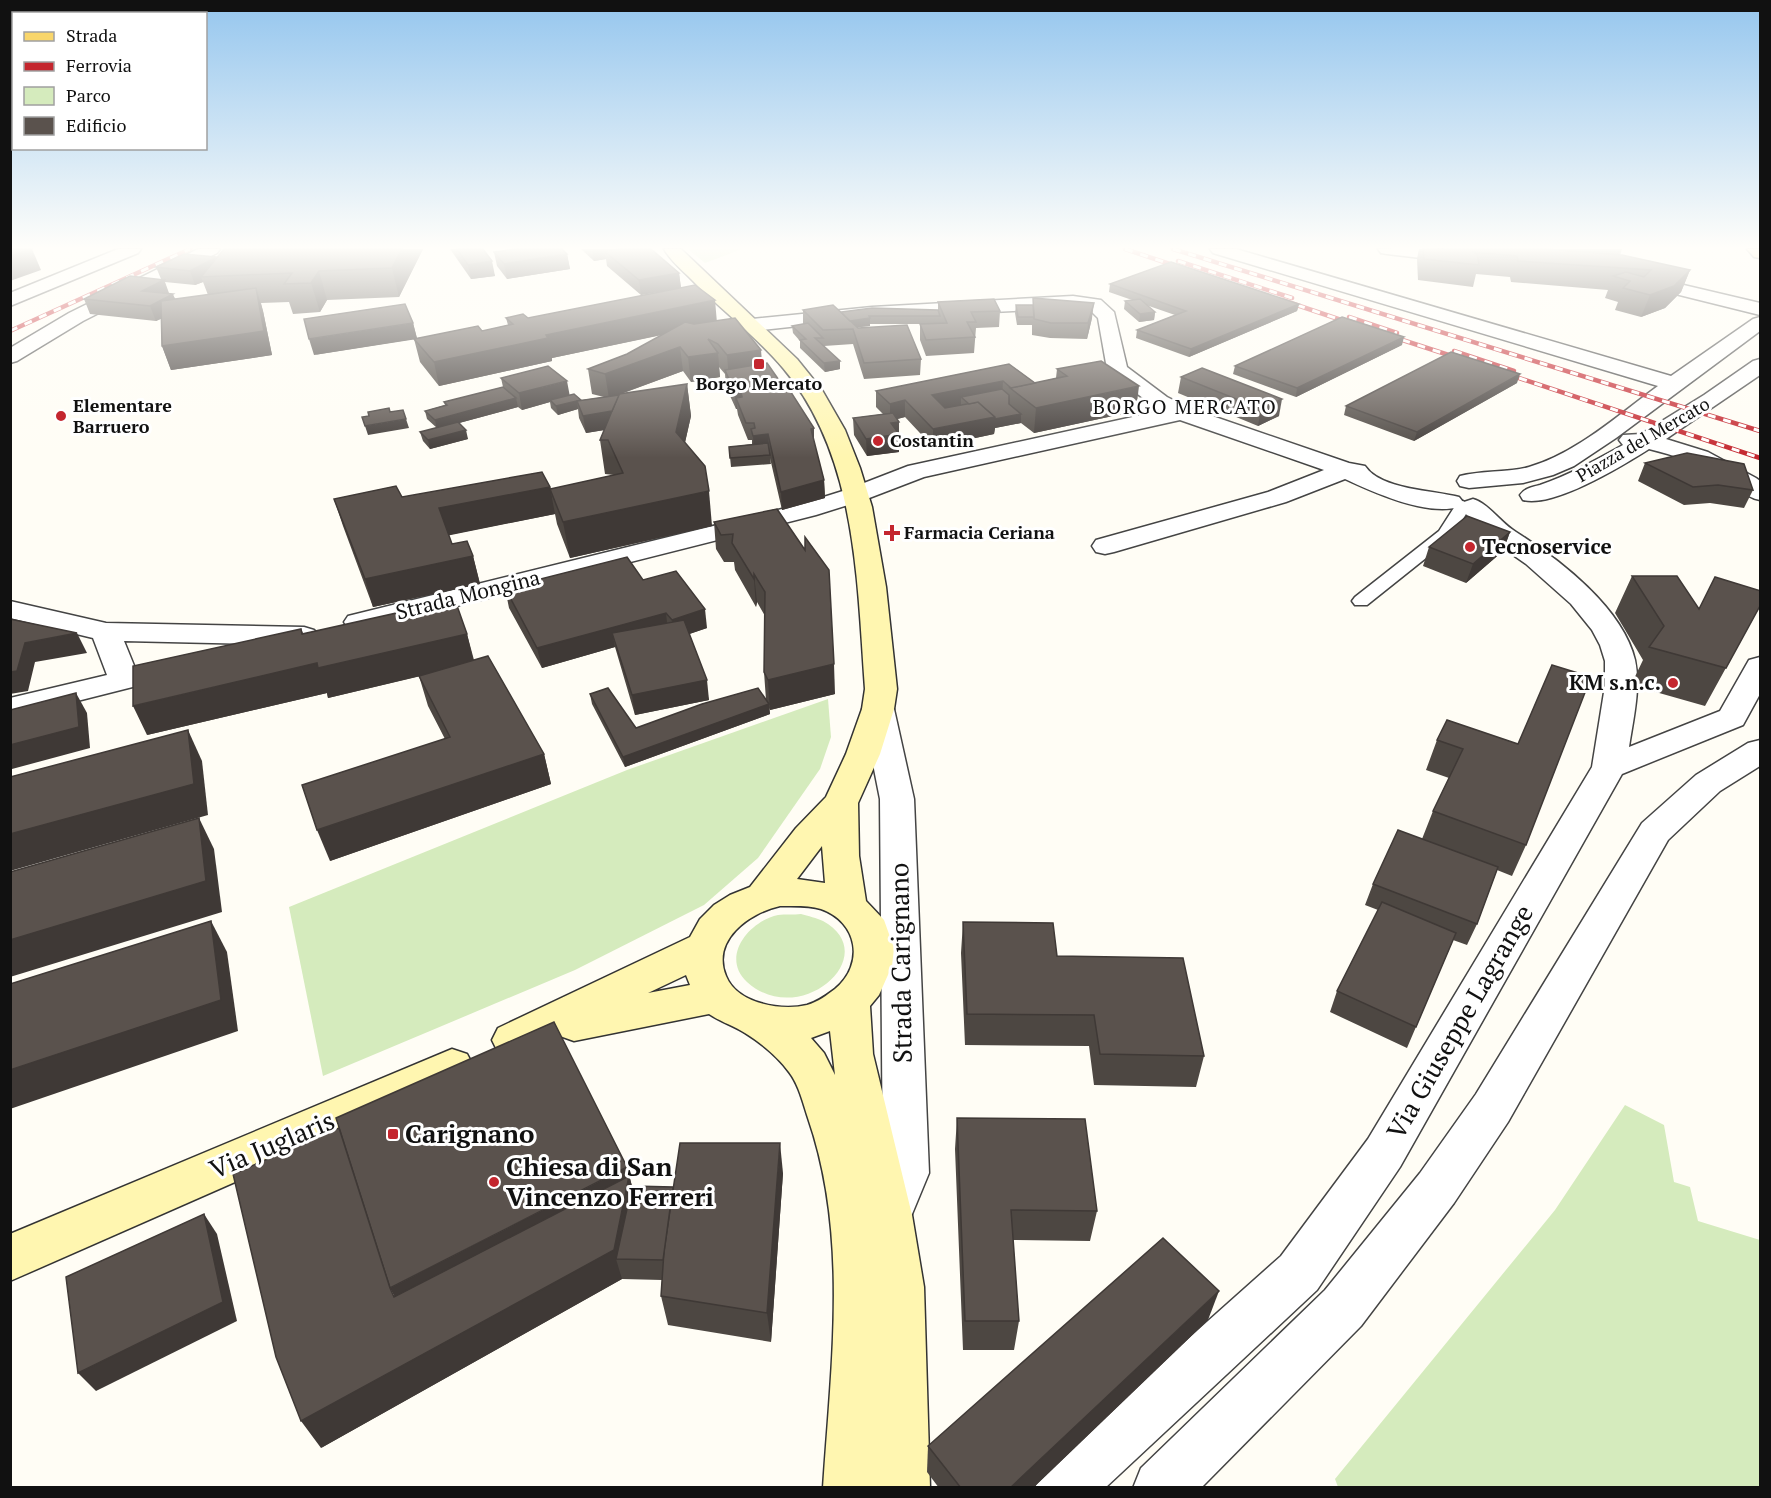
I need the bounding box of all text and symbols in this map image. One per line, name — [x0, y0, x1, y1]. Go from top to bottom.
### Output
legend — [12, 12, 207, 150]
text: Strada — [66, 23, 117, 47]
text: Ferrovia — [66, 53, 132, 77]
text: Parco — [66, 83, 111, 107]
text: Edificio — [66, 113, 126, 137]
marker: Borgo Mercato — [752, 357, 766, 371]
place label: Borgo Mercato — [696, 371, 823, 395]
street label: Piazza del Mercato — [1571, 391, 1714, 487]
place label: Elementare Barruero — [73, 393, 172, 438]
district label: BORGO MERCATO — [1093, 393, 1277, 420]
marker: Elementare Barruero — [54, 409, 68, 423]
place label: Costantin — [890, 428, 974, 452]
marker: Costantin — [871, 434, 885, 448]
place label: Farmacia Ceriana — [904, 520, 1055, 544]
marker: Farmacia Ceriana — [885, 526, 899, 540]
place label: Tecnoservice — [1482, 532, 1612, 560]
marker: Tecnoservice — [1463, 540, 1477, 554]
street label: Strada Mongina — [393, 562, 543, 625]
place label: KM s.n.c. — [1569, 668, 1661, 696]
marker: KM s.n.c. — [1666, 676, 1680, 690]
street label: Strada Carignano — [881, 863, 919, 1063]
street label: Via Giuseppe Lagrange — [1378, 898, 1540, 1145]
street label: Via Juglaris — [204, 1103, 339, 1186]
place label: Carignano — [405, 1116, 534, 1150]
marker: Carignano — [386, 1127, 400, 1141]
place label: Chiesa di San Vincenzo Ferreri — [506, 1149, 714, 1213]
marker: Chiesa di San Vincenzo Ferreri — [487, 1175, 501, 1189]

